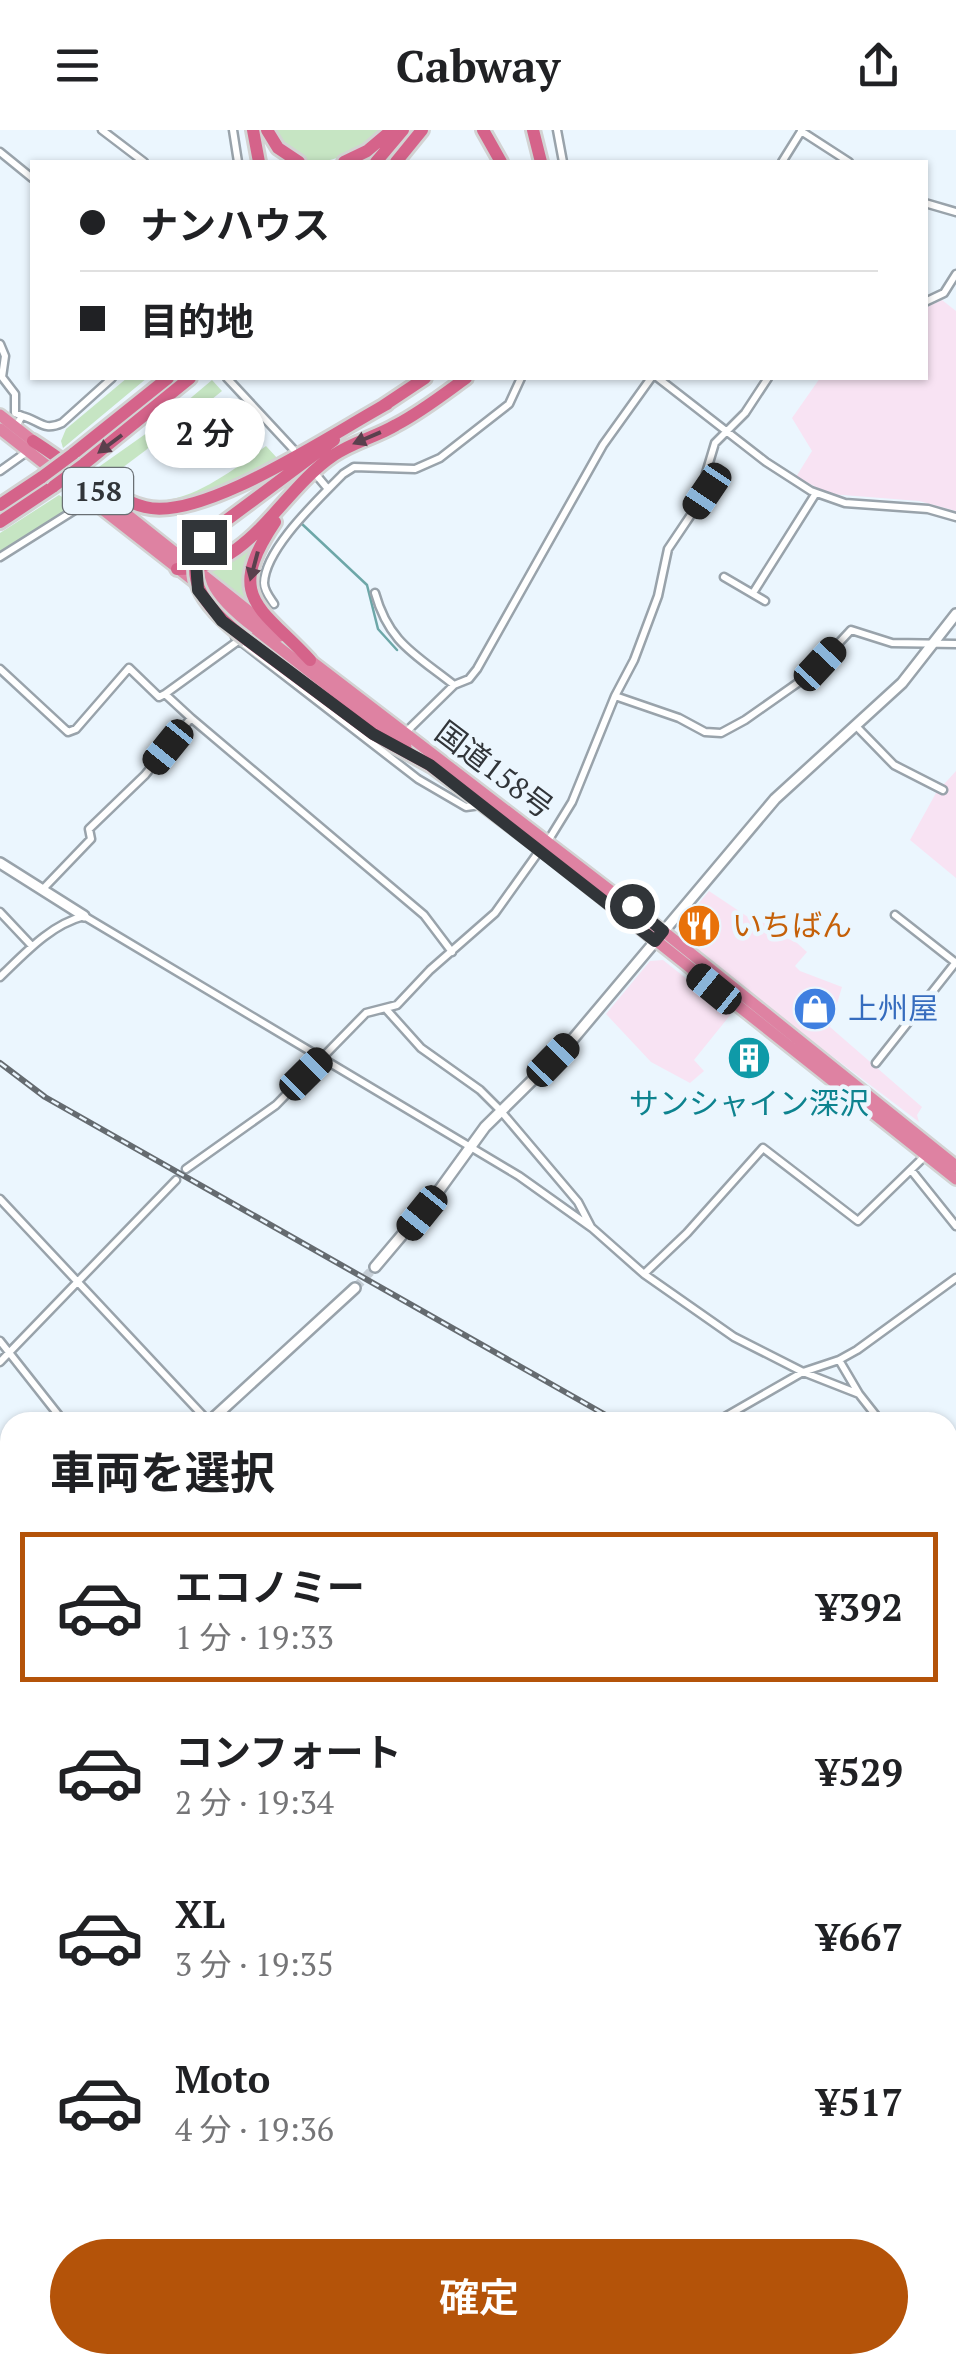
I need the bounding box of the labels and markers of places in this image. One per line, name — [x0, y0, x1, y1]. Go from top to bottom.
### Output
restaurant icon: いちばん — [676, 903, 722, 949]
place label: いちばん — [732, 905, 852, 945]
shop icon: 上州屋 — [792, 986, 838, 1032]
place label: 上州屋 — [848, 988, 938, 1028]
building icon: サンシャイン深沢 — [726, 1035, 772, 1081]
place label: サンシャイン深沢 — [629, 1083, 869, 1123]

